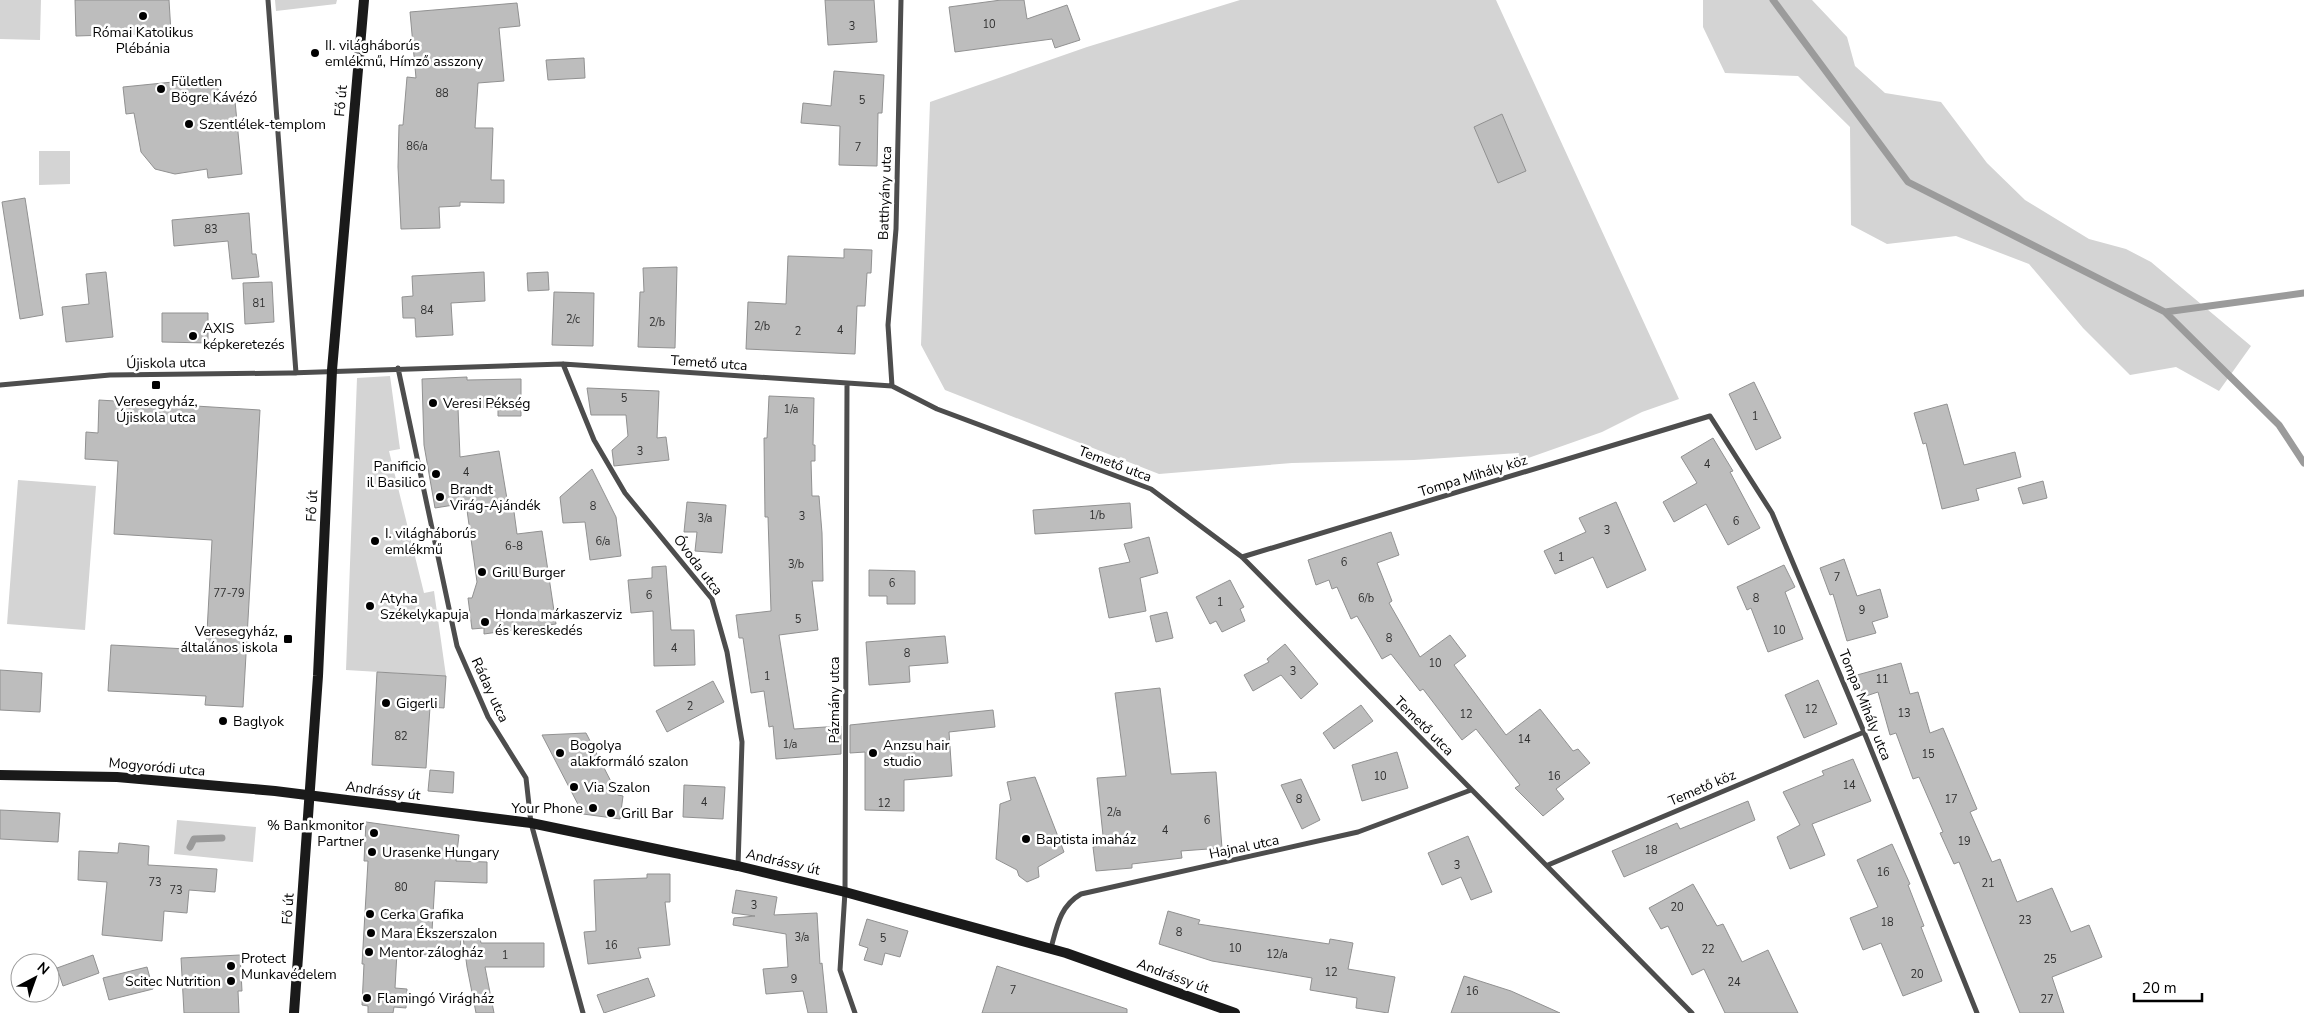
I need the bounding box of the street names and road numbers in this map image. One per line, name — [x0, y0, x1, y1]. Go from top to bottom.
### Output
street label: Fő út — [330, 84, 352, 118]
street label: Batthyány utca — [874, 146, 896, 240]
street label: Temető utca — [670, 351, 748, 375]
street label: Újiskola utca — [126, 353, 206, 373]
street label: Temető utca — [1076, 441, 1154, 487]
street label: Tompa Mihály köz — [1416, 450, 1530, 502]
street label: Fő út — [302, 490, 322, 522]
street label: Óvoda utca — [669, 531, 727, 599]
street label: Tompa Mihály utca — [1834, 647, 1896, 763]
street label: Ráday utca — [467, 654, 513, 726]
street label: Pázmány utca — [825, 656, 844, 744]
street label: Temető utca — [1390, 692, 1458, 760]
street label: Mogyoródi utca — [108, 753, 206, 781]
street label: Temető köz — [1665, 765, 1739, 811]
street label: Andrássy út — [344, 777, 422, 805]
street label: Hajnal utca — [1207, 830, 1281, 864]
street label: Andrássy út — [744, 844, 822, 880]
street label: Fő út — [277, 893, 299, 925]
street label: Andrássy út — [1134, 954, 1212, 998]

